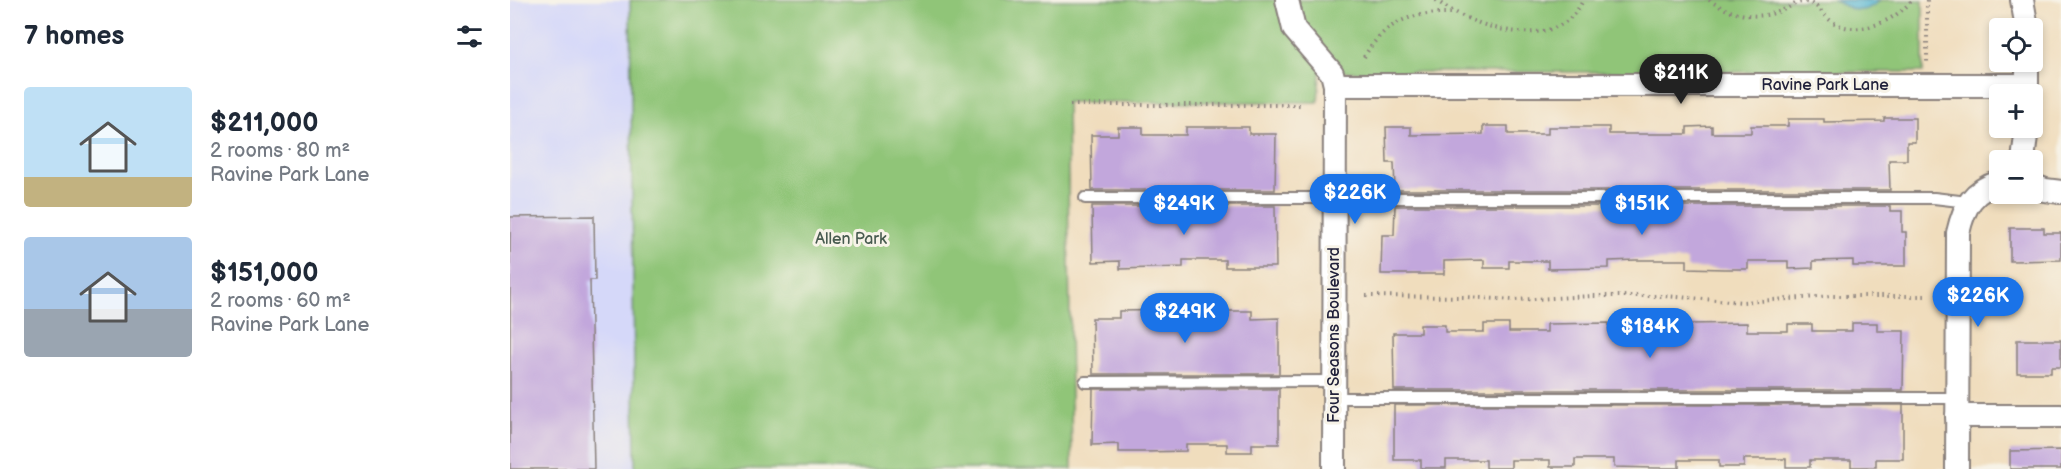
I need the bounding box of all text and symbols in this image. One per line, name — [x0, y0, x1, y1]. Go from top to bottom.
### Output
map controls — [1989, 18, 2043, 204]
button: locate — [1989, 18, 2043, 72]
icon: filters — [453, 20, 486, 53]
text: 7 homes — [24, 21, 124, 52]
pin: $211K — [1639, 54, 1723, 105]
text: $211K — [1653, 61, 1709, 85]
street label: Ravine Park Lane — [1761, 76, 1889, 95]
button: + — [1989, 84, 2043, 138]
text: $211,000 — [210, 108, 318, 139]
icon: home — [72, 111, 144, 183]
text: 2 rooms · 80 m² — [210, 139, 350, 163]
button: − — [1989, 150, 2043, 204]
text: Ravine Park Lane — [210, 163, 369, 187]
pin: $226K — [1313, 174, 1397, 225]
text: $226K — [1324, 181, 1386, 205]
pin: $249K — [1142, 185, 1226, 236]
pin: $151K — [1600, 185, 1684, 236]
text: $249K — [1153, 192, 1215, 216]
text: $151K — [1614, 192, 1670, 216]
park label: Allen Park — [815, 230, 887, 249]
street label: Four Seasons Boulevard — [1325, 247, 1344, 423]
text: $151,000 — [210, 258, 318, 289]
icon: home — [72, 261, 144, 333]
pin: $226K — [1936, 277, 2020, 328]
text: $226K — [1947, 284, 2009, 308]
text: 2 rooms · 60 m² — [210, 289, 351, 313]
pin: $249K — [1143, 293, 1227, 344]
text: $249K — [1154, 300, 1216, 324]
pin: $184K — [1608, 308, 1692, 359]
text: Ravine Park Lane — [210, 313, 369, 337]
text: $184K — [1621, 315, 1680, 339]

